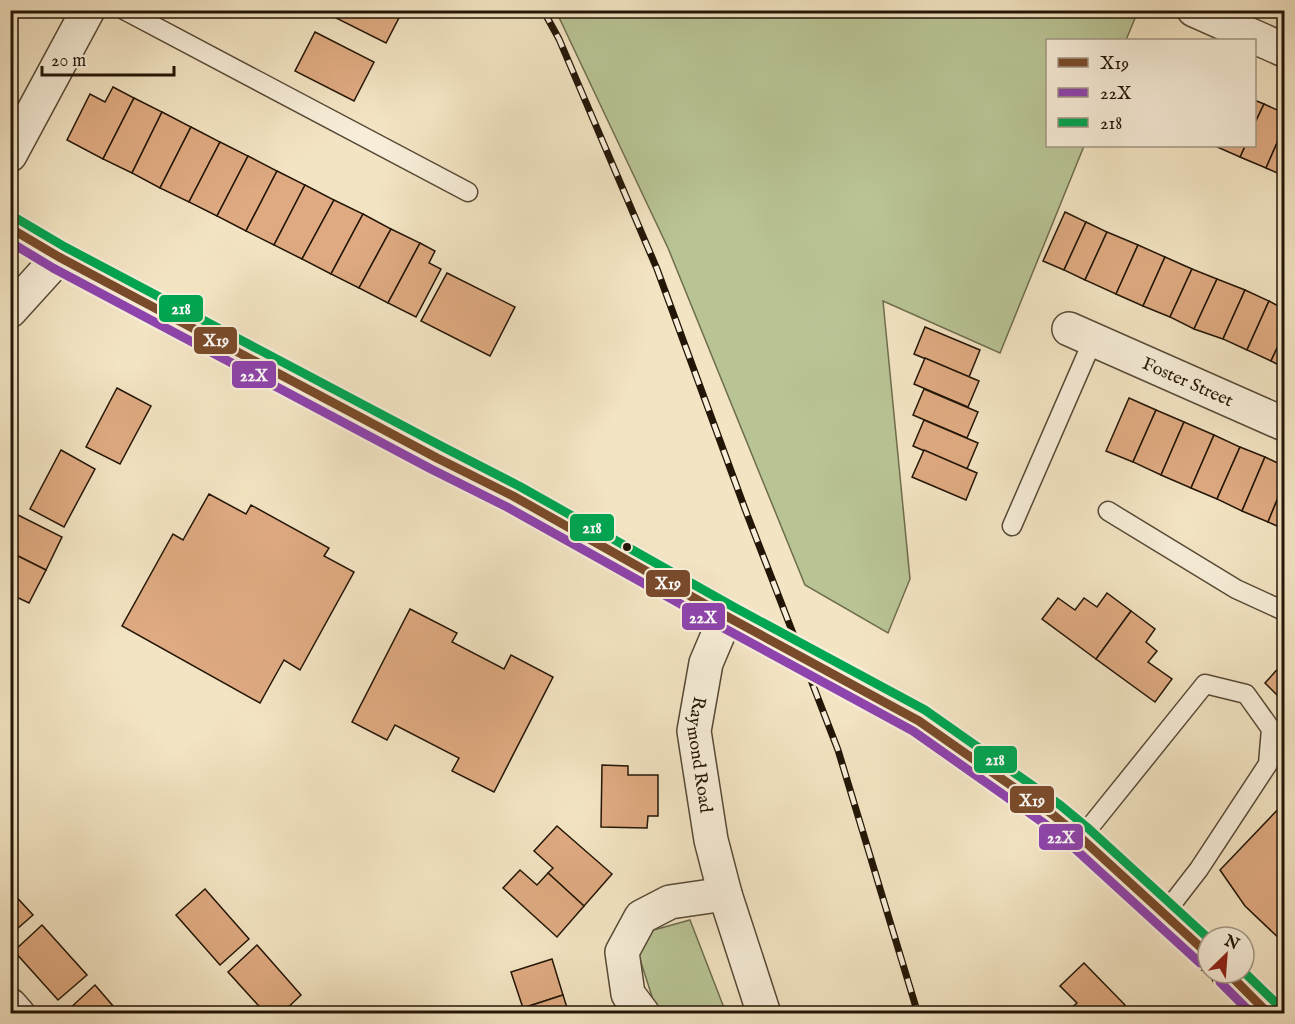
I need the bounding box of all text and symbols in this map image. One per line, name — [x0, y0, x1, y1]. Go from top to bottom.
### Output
scale bar — [42, 39, 174, 77]
legend — [1046, 39, 1256, 147]
text: 20 m — [51, 50, 86, 73]
text: X19 — [1100, 53, 1129, 76]
text: 22X — [1100, 83, 1132, 106]
text: 218 — [1100, 113, 1122, 136]
line badge: 218 — [158, 294, 204, 323]
text: 218 — [171, 300, 191, 320]
line badge: X19 — [193, 326, 238, 355]
text: X19 — [202, 332, 229, 352]
street label: Foster Street — [1138, 353, 1236, 413]
line badge: 22X — [231, 360, 277, 389]
text: 22X — [240, 367, 269, 387]
line badge: 218 — [569, 513, 615, 542]
text: 218 — [582, 519, 602, 539]
unlabelled marker — [621, 541, 633, 553]
line badge: X19 — [645, 569, 691, 598]
text: X19 — [654, 575, 681, 595]
line badge: 22X — [681, 602, 726, 631]
text: 22X — [689, 609, 718, 629]
street label: Raymond Road — [680, 694, 717, 815]
line badge: 218 — [973, 745, 1018, 774]
text: 218 — [985, 751, 1005, 771]
line badge: X19 — [1009, 785, 1055, 814]
text: X19 — [1018, 792, 1045, 812]
line badge: 22X — [1038, 823, 1084, 851]
text: 22X — [1047, 829, 1076, 849]
north arrow — [1196, 925, 1256, 985]
text: N — [1220, 931, 1242, 955]

